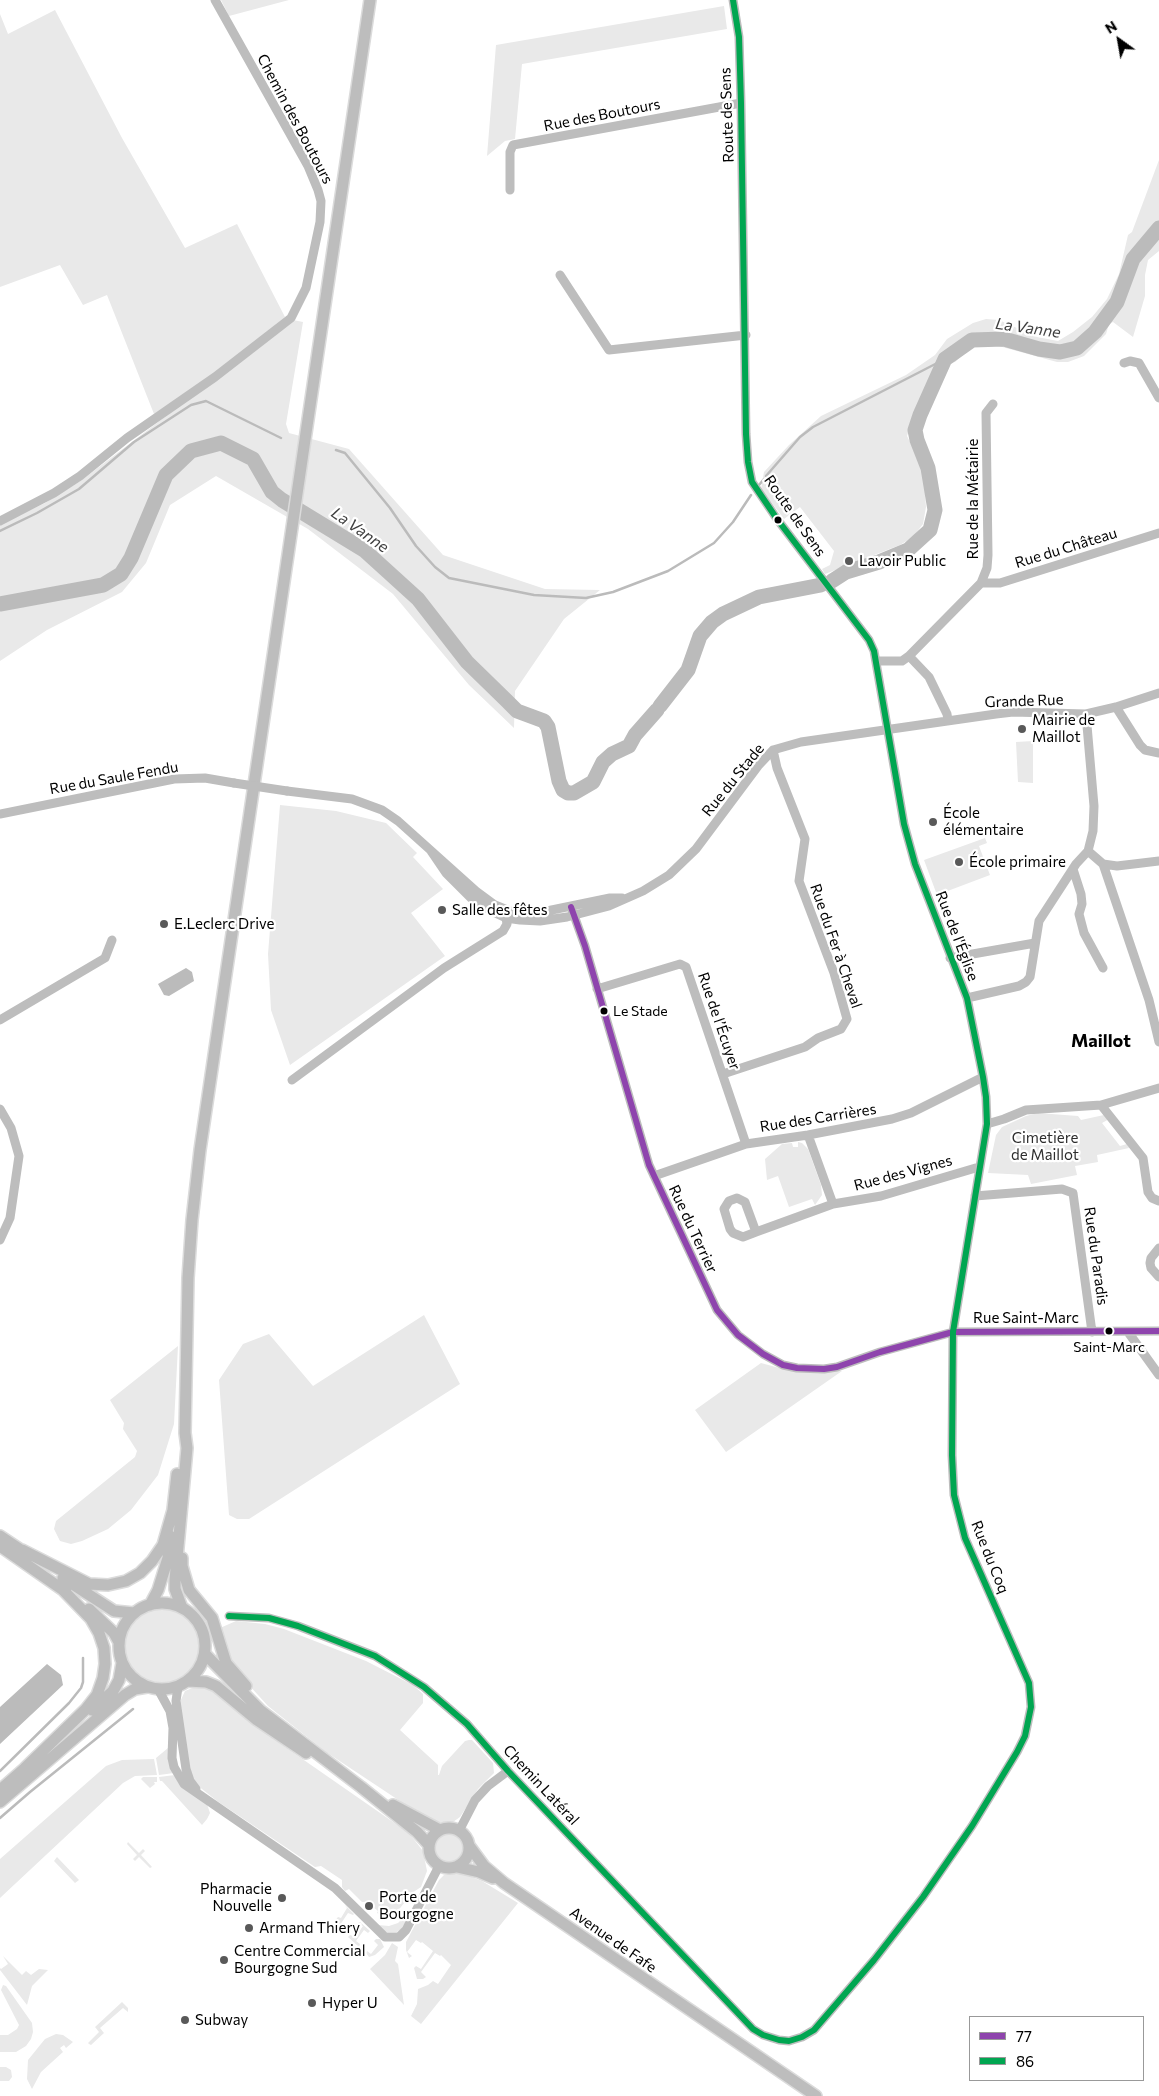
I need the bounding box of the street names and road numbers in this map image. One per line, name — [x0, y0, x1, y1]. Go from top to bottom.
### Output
street label: Chemin des Boutours — [253, 51, 337, 187]
street label: Route de Sens — [716, 67, 738, 163]
street label: Rue des Boutours — [542, 95, 662, 135]
street label: Rue de la Métairie — [964, 439, 982, 559]
street label: Route de Sens — [760, 472, 830, 560]
street label: Rue du Château — [1013, 524, 1119, 572]
street label: Grande Rue — [984, 691, 1064, 711]
street label: Rue du Stade — [698, 740, 768, 820]
street label: Rue du Saule Fendu — [48, 758, 180, 798]
street label: Rue du Fer à Cheval — [806, 881, 866, 1011]
street label: Rue de l'Église — [932, 888, 982, 984]
street label: Rue de l’Écuyer — [694, 970, 744, 1072]
street label: Rue des Carrières — [758, 1100, 878, 1136]
street label: Rue des Vignes — [852, 1151, 954, 1195]
street label: Rue du Terrier — [665, 1182, 721, 1276]
street label: Rue du Paradis — [1080, 1206, 1112, 1306]
street label: Rue Saint-Marc — [973, 1309, 1079, 1327]
street label: Rue du Coq — [967, 1518, 1013, 1596]
street label: Chemin Latéral — [499, 1741, 583, 1829]
street label: Avenue de Fafe — [566, 1903, 660, 1977]

